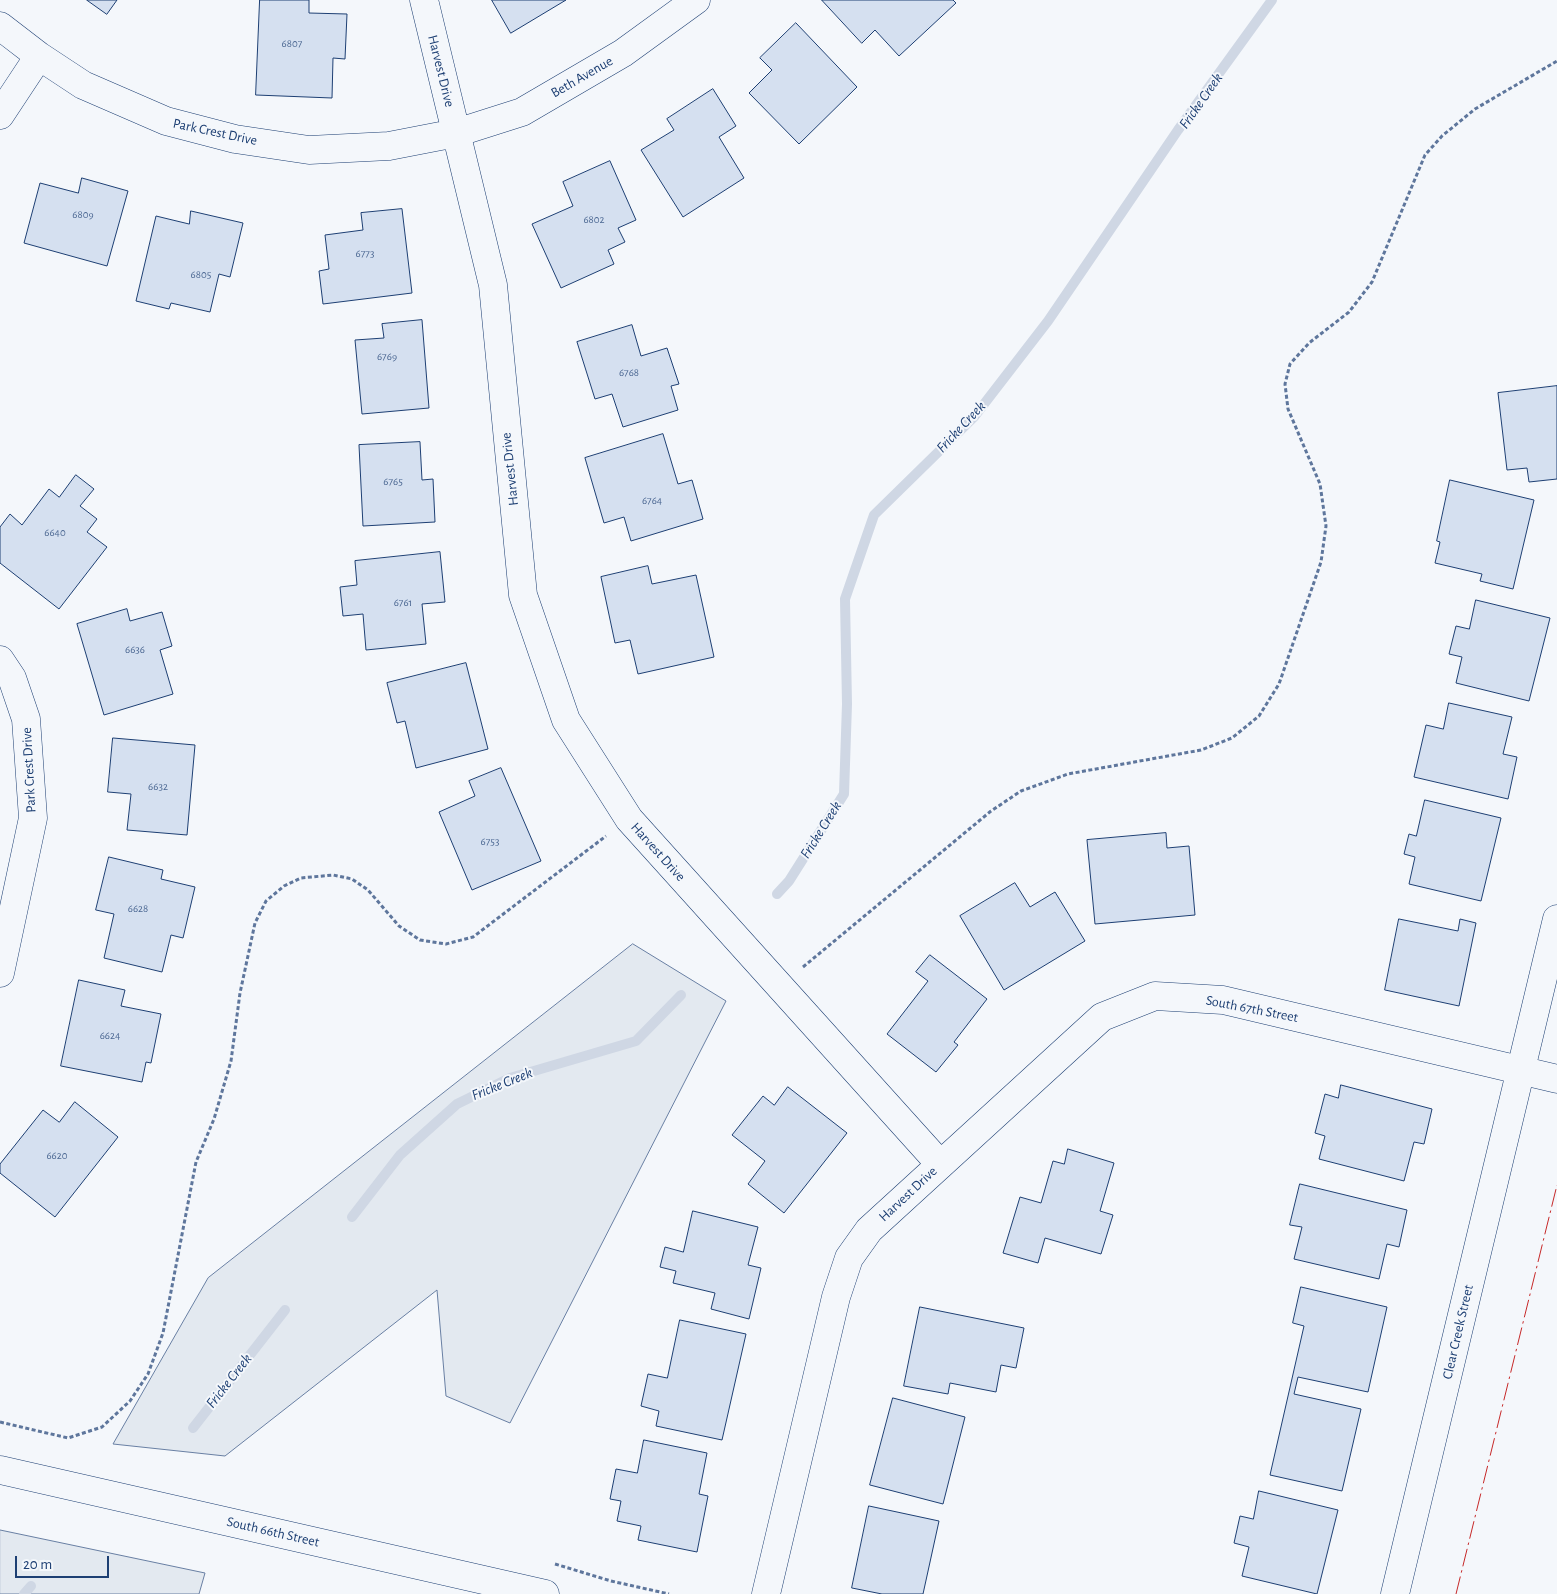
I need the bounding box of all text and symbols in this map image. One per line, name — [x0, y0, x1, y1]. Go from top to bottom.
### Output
street label: Harvest Drive — [424, 33, 458, 109]
house number: 6807 — [282, 37, 302, 51]
street label: Beth Avenue — [548, 53, 616, 101]
water label: Fricke Creek — [1175, 70, 1227, 132]
street label: Park Crest Drive — [171, 115, 259, 149]
house number: 6809 — [72, 208, 94, 222]
house number: 6802 — [583, 213, 605, 227]
house number: 6773 — [356, 247, 374, 261]
house number: 6805 — [191, 268, 211, 282]
house number: 6769 — [377, 350, 397, 364]
house number: 6768 — [619, 366, 639, 380]
water label: Fricke Creek — [933, 397, 989, 457]
street label: Harvest Drive — [498, 432, 522, 506]
house number: 6765 — [383, 475, 403, 489]
house number: 6764 — [642, 494, 662, 508]
house number: 6640 — [44, 526, 66, 540]
house number: 6761 — [394, 596, 412, 610]
house number: 6636 — [125, 643, 145, 657]
street label: Park Crest Drive — [18, 727, 40, 813]
house number: 6632 — [148, 780, 168, 794]
water label: Fricke Creek — [796, 798, 846, 862]
street label: Harvest Drive — [627, 819, 689, 885]
house number: 6753 — [481, 835, 499, 849]
house number: 6628 — [128, 902, 148, 916]
street label: South 67th Street — [1204, 992, 1300, 1026]
house number: 6624 — [100, 1029, 120, 1043]
water label: Fricke Creek — [469, 1064, 535, 1104]
house number: 6620 — [46, 1149, 68, 1163]
street label: Harvest Drive — [875, 1163, 941, 1225]
street label: Clear Creek Street — [1439, 1283, 1477, 1381]
water label: Fricke Creek — [202, 1350, 256, 1412]
street label: South 66th Street — [225, 1513, 321, 1551]
scale bar — [18, 1546, 111, 1578]
text: 20 m — [23, 1557, 52, 1572]

